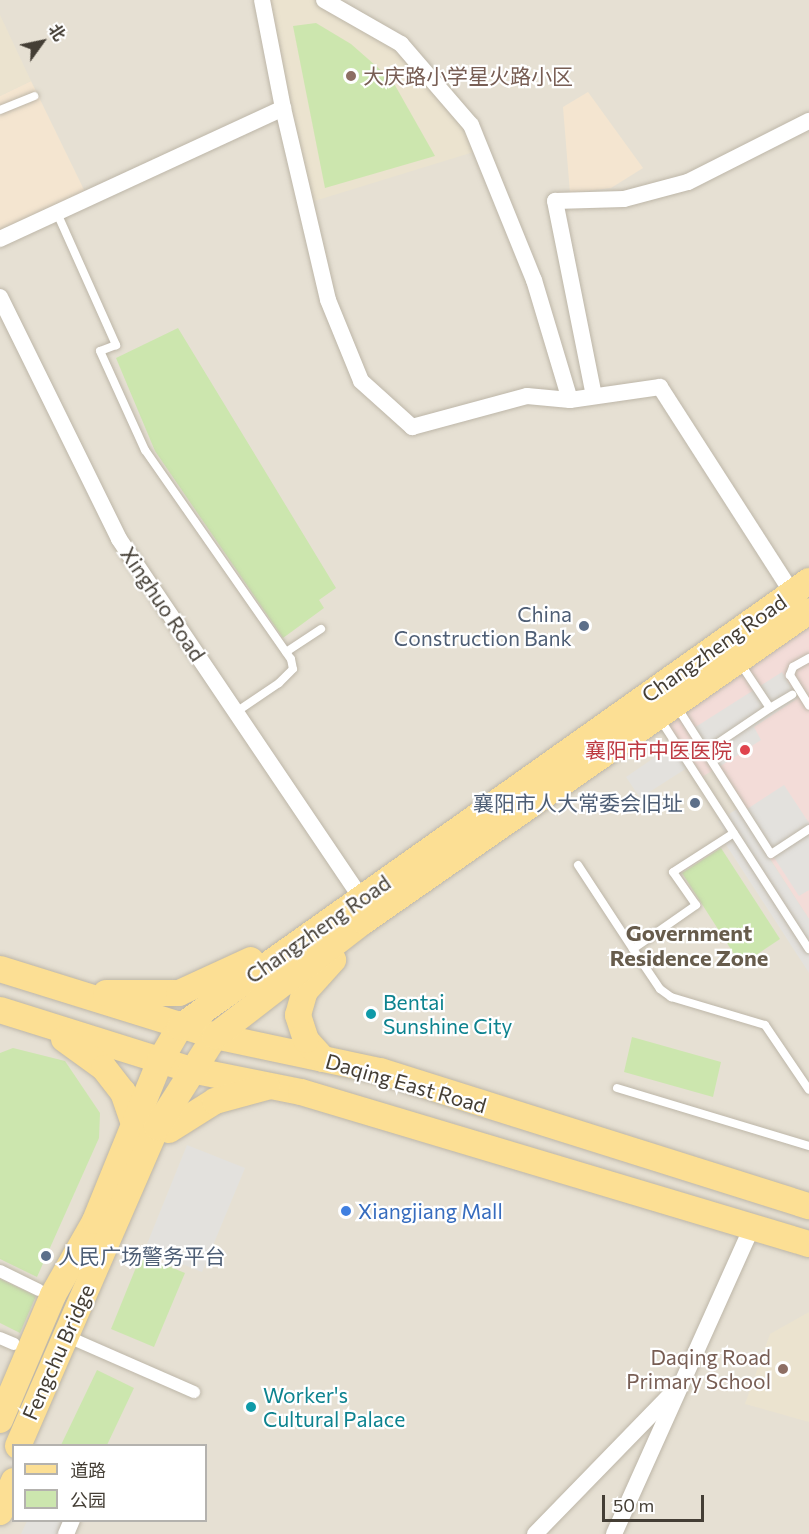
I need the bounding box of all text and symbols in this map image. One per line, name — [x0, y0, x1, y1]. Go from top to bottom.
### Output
north arrow — [12, 12, 72, 72]
text: 北 — [45, 20, 70, 44]
place label: 大庆路小学星火路小区 — [363, 63, 573, 89]
marker: 大庆路小学星火路小区 — [344, 69, 358, 83]
street label: Xinghuo Road — [116, 542, 210, 666]
street label: Changzheng Road — [637, 589, 791, 707]
place label: China Construction Bank — [394, 601, 572, 651]
marker: China Construction Bank — [577, 619, 591, 633]
place label: 襄阳市中医医院 — [585, 737, 732, 763]
marker: 襄阳市中医医院 — [736, 741, 754, 759]
place label: 襄阳市人大常委会旧址 — [473, 790, 683, 816]
marker: 襄阳市人大常委会旧址 — [688, 796, 702, 810]
street label: Changzheng Road — [241, 870, 395, 988]
district label: Government Residence Zone — [610, 919, 768, 970]
place label: Bentai Sunshine City — [383, 989, 512, 1039]
marker: Bentai Sunshine City — [364, 1007, 378, 1021]
street label: Daqing East Road — [323, 1048, 489, 1118]
place label: Xiangjiang Mall — [358, 1198, 503, 1224]
marker: Xiangjiang Mall — [339, 1204, 353, 1218]
place label: 人民广场警务平台 — [58, 1243, 226, 1269]
marker: 人民广场警务平台 — [39, 1249, 53, 1263]
street label: Fengchu Bridge — [17, 1280, 99, 1424]
place label: Daqing Road Primary School — [626, 1344, 771, 1394]
marker: Daqing Road Primary School — [776, 1362, 790, 1376]
place label: Worker's Cultural Palace — [263, 1382, 405, 1432]
marker: Worker's Cultural Palace — [244, 1400, 258, 1414]
legend — [12, 1444, 207, 1522]
text: 道路 — [70, 1459, 106, 1481]
scale bar — [605, 1483, 707, 1521]
text: 公园 — [70, 1489, 106, 1511]
text: 50 m — [613, 1494, 654, 1516]

